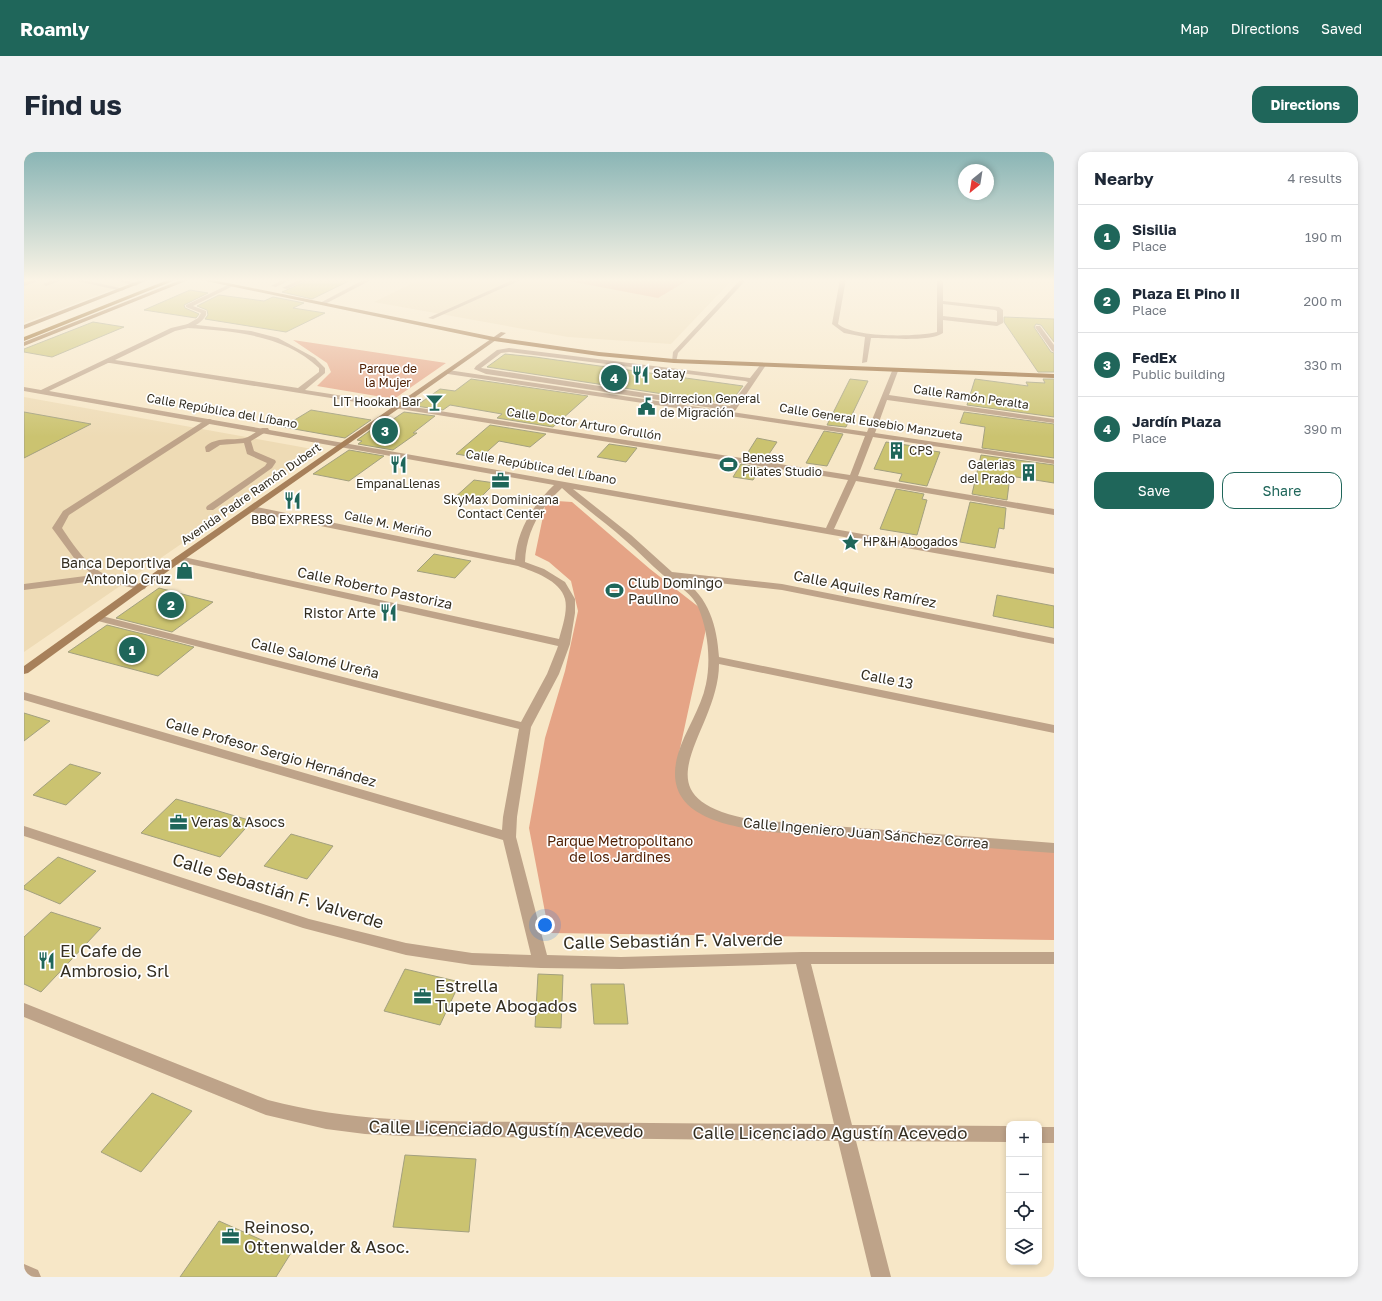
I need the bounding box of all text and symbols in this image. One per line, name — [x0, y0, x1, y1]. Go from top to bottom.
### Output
text: Roamly — [20, 17, 89, 40]
text: Map — [1180, 20, 1209, 37]
text: Directions — [1231, 20, 1299, 37]
text: Saved — [1321, 20, 1362, 37]
button: Directions — [1252, 86, 1358, 123]
text: Find us — [24, 88, 122, 121]
north arrow — [958, 164, 994, 200]
text: Nearby — [1094, 168, 1154, 189]
text: 4 results — [1288, 170, 1342, 186]
text: Sisilia — [1132, 220, 1177, 238]
text: 1 — [1104, 229, 1110, 245]
text: 190 m — [1305, 229, 1342, 245]
text: Place — [1132, 238, 1167, 254]
text: Plaza El Pino II — [1132, 284, 1240, 302]
text: 2 — [1103, 293, 1111, 309]
text: 200 m — [1304, 293, 1342, 309]
text: Place — [1132, 302, 1167, 318]
text: FedEx — [1132, 348, 1177, 366]
text: 3 — [1103, 357, 1111, 373]
text: 330 m — [1304, 357, 1342, 373]
park label: Parque de la Mujer — [359, 361, 417, 390]
pin: 4 — [601, 363, 627, 393]
restaurant icon: Satay — [630, 364, 650, 384]
place label: Satay — [653, 366, 686, 381]
text: Public building — [1132, 366, 1225, 382]
street label: Calle Ramón Peralta — [912, 381, 1030, 412]
street label: Calle República del Líbano — [145, 390, 299, 431]
place label: Dirrecion General de Migración — [660, 391, 760, 420]
bar icon: LIT Hookah Bar — [424, 392, 444, 412]
place label: LIT Hookah Bar — [333, 394, 421, 409]
public building icon: Dirrecion General de Migración — [637, 396, 657, 416]
street label: Calle General Eusebio Manzueta — [778, 400, 964, 443]
street label: Calle Doctor Arturo Grullón — [506, 404, 663, 443]
text: Jardín Plaza — [1132, 412, 1221, 430]
pin: 3 — [372, 416, 398, 446]
text: 4 — [1103, 421, 1111, 437]
text: 390 m — [1304, 421, 1342, 437]
text: Place — [1132, 430, 1167, 446]
street label: Avenida Padre Ramón Dubert — [178, 439, 324, 548]
building icon: CPS — [886, 441, 906, 461]
place label: CPS — [909, 443, 933, 458]
street label: Calle República del Líbano — [464, 446, 618, 487]
place label: Beness Pilates Studio — [742, 450, 822, 479]
restaurant icon: EmpanaLlenas — [388, 455, 408, 475]
sports icon: Beness Pilates Studio — [719, 455, 739, 475]
place label: Galerias del Prado — [960, 457, 1015, 486]
building icon: Galerias del Prado — [1018, 462, 1038, 482]
office icon: SkyMax Dominicana Contact Center — [491, 471, 511, 491]
button: Save — [1094, 472, 1214, 509]
button: Share — [1222, 472, 1342, 509]
place label: EmpanaLlenas — [356, 476, 440, 491]
restaurant icon: BBQ EXPRESS — [282, 491, 302, 511]
place label: SkyMax Dominicana Contact Center — [443, 492, 559, 521]
street label: Calle M. Meriño — [343, 507, 433, 540]
place label: BBQ EXPRESS — [251, 512, 333, 527]
place icon: HP&H Abogados — [840, 532, 860, 552]
place label: HP&H Abogados — [863, 534, 958, 549]
place label: Banca Deportiva Antonio Cruz — [61, 554, 171, 587]
shop icon: Banca Deportiva Antonio Cruz — [174, 561, 194, 581]
street label: Calle Roberto Pastoriza — [296, 563, 454, 612]
street label: Calle Aquiles Ramírez — [792, 566, 938, 611]
place label: Club Domingo Paulino — [628, 574, 723, 607]
sports icon: Club Domingo Paulino — [605, 581, 625, 601]
pin: 2 — [158, 590, 184, 620]
restaurant icon: Ristor Arte — [379, 603, 399, 623]
place label: Ristor Arte — [304, 604, 376, 621]
street label: Calle Salomé Ureña — [249, 633, 381, 682]
pin: 1 — [119, 635, 145, 665]
street label: Calle 13 — [860, 665, 915, 692]
street label: Calle Profesor Sergio Hernández — [164, 713, 378, 790]
office icon: Veras & Asocs — [168, 812, 188, 832]
place label: Veras & Asocs — [191, 813, 285, 830]
street label: Calle Ingeniero Juan Sánchez Correa — [742, 813, 990, 852]
park label: Parque Metropolitano de los Jardines — [547, 832, 693, 865]
street label: Calle Sebastián F. Valverde — [170, 848, 386, 933]
your location — [535, 915, 555, 935]
street label: Calle Sebastián F. Valverde — [563, 928, 783, 953]
place label: El Cafe de Ambrosio, Srl — [60, 940, 169, 981]
restaurant icon: El Cafe de Ambrosio, Srl — [37, 951, 57, 971]
place label: Estrella Tupete Abogados — [435, 975, 577, 1016]
office icon: Estrella Tupete Abogados — [412, 986, 432, 1006]
street label: Calle Licenciado Agustín Acevedo — [368, 1116, 644, 1141]
map controls — [1006, 1121, 1042, 1265]
button: + — [1006, 1121, 1042, 1157]
street label: Calle Licenciado Agustín Acevedo — [693, 1122, 967, 1143]
button: − — [1006, 1157, 1042, 1193]
button: locate — [1006, 1193, 1042, 1229]
place label: Reinoso, Ottenwalder & Asoc. — [244, 1216, 410, 1257]
office icon: Reinoso, Ottenwalder & Asoc. — [221, 1227, 241, 1247]
button: layers — [1006, 1229, 1042, 1265]

